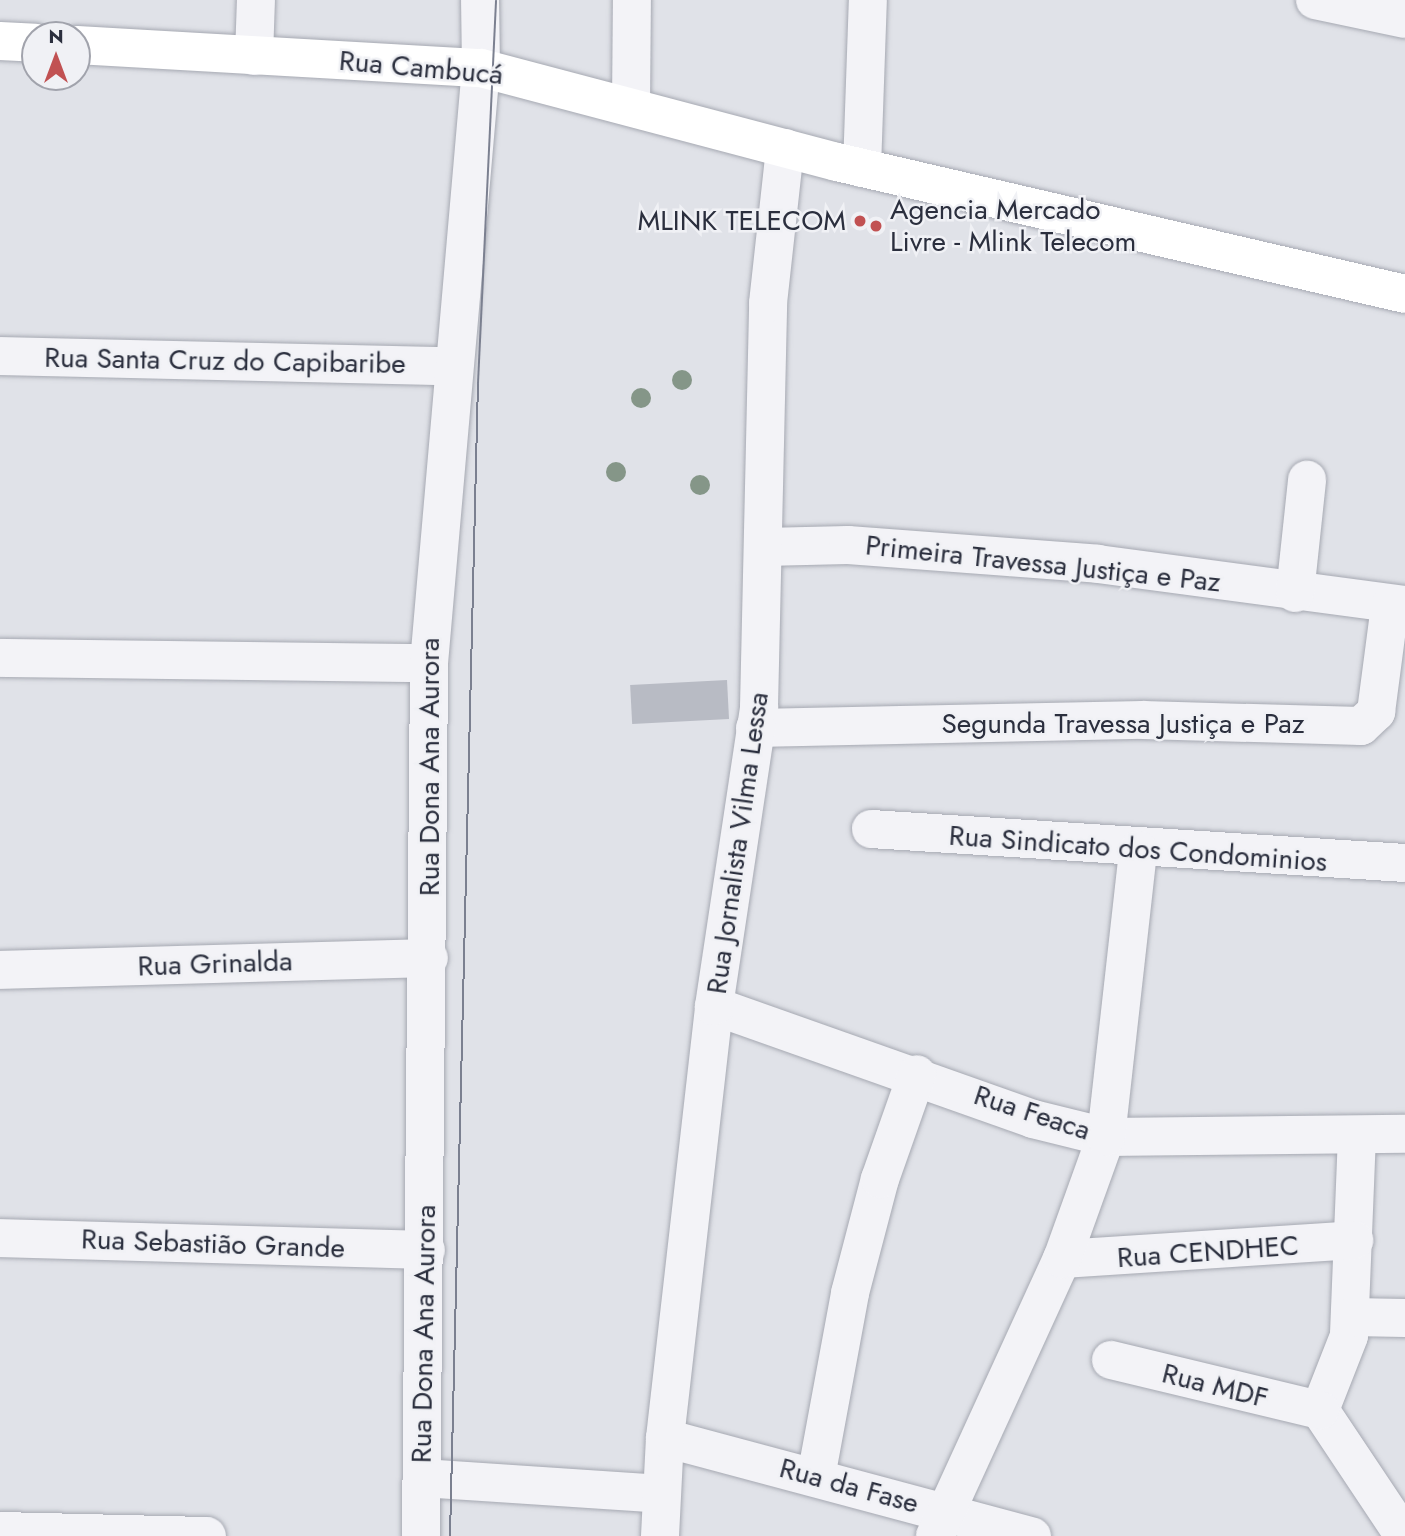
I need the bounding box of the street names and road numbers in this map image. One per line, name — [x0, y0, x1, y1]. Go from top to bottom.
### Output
street label: Rua Cambucá — [338, 44, 504, 92]
street label: Rua Santa Cruz do Capibaribe — [44, 341, 406, 381]
street label: Primeira Travessa Justiça e Paz — [864, 529, 1222, 599]
street label: Rua Dona Ana Aurora — [413, 638, 447, 896]
street label: Rua Jornalista Vilma Lessa — [700, 690, 776, 996]
street label: Segunda Travessa Justiça e Paz — [941, 707, 1305, 741]
street label: Rua Sindicato dos Condominios — [948, 819, 1328, 879]
street label: Rua Grinalda — [137, 945, 293, 983]
street label: Rua Feaca — [970, 1078, 1094, 1148]
street label: Rua Dona Ana Aurora — [405, 1205, 443, 1463]
street label: Rua Sebastião Grande — [81, 1223, 345, 1265]
street label: Rua CENDHEC — [1116, 1229, 1300, 1275]
street label: Rua MDF — [1159, 1357, 1271, 1415]
street label: Rua da Fase — [776, 1451, 922, 1521]

